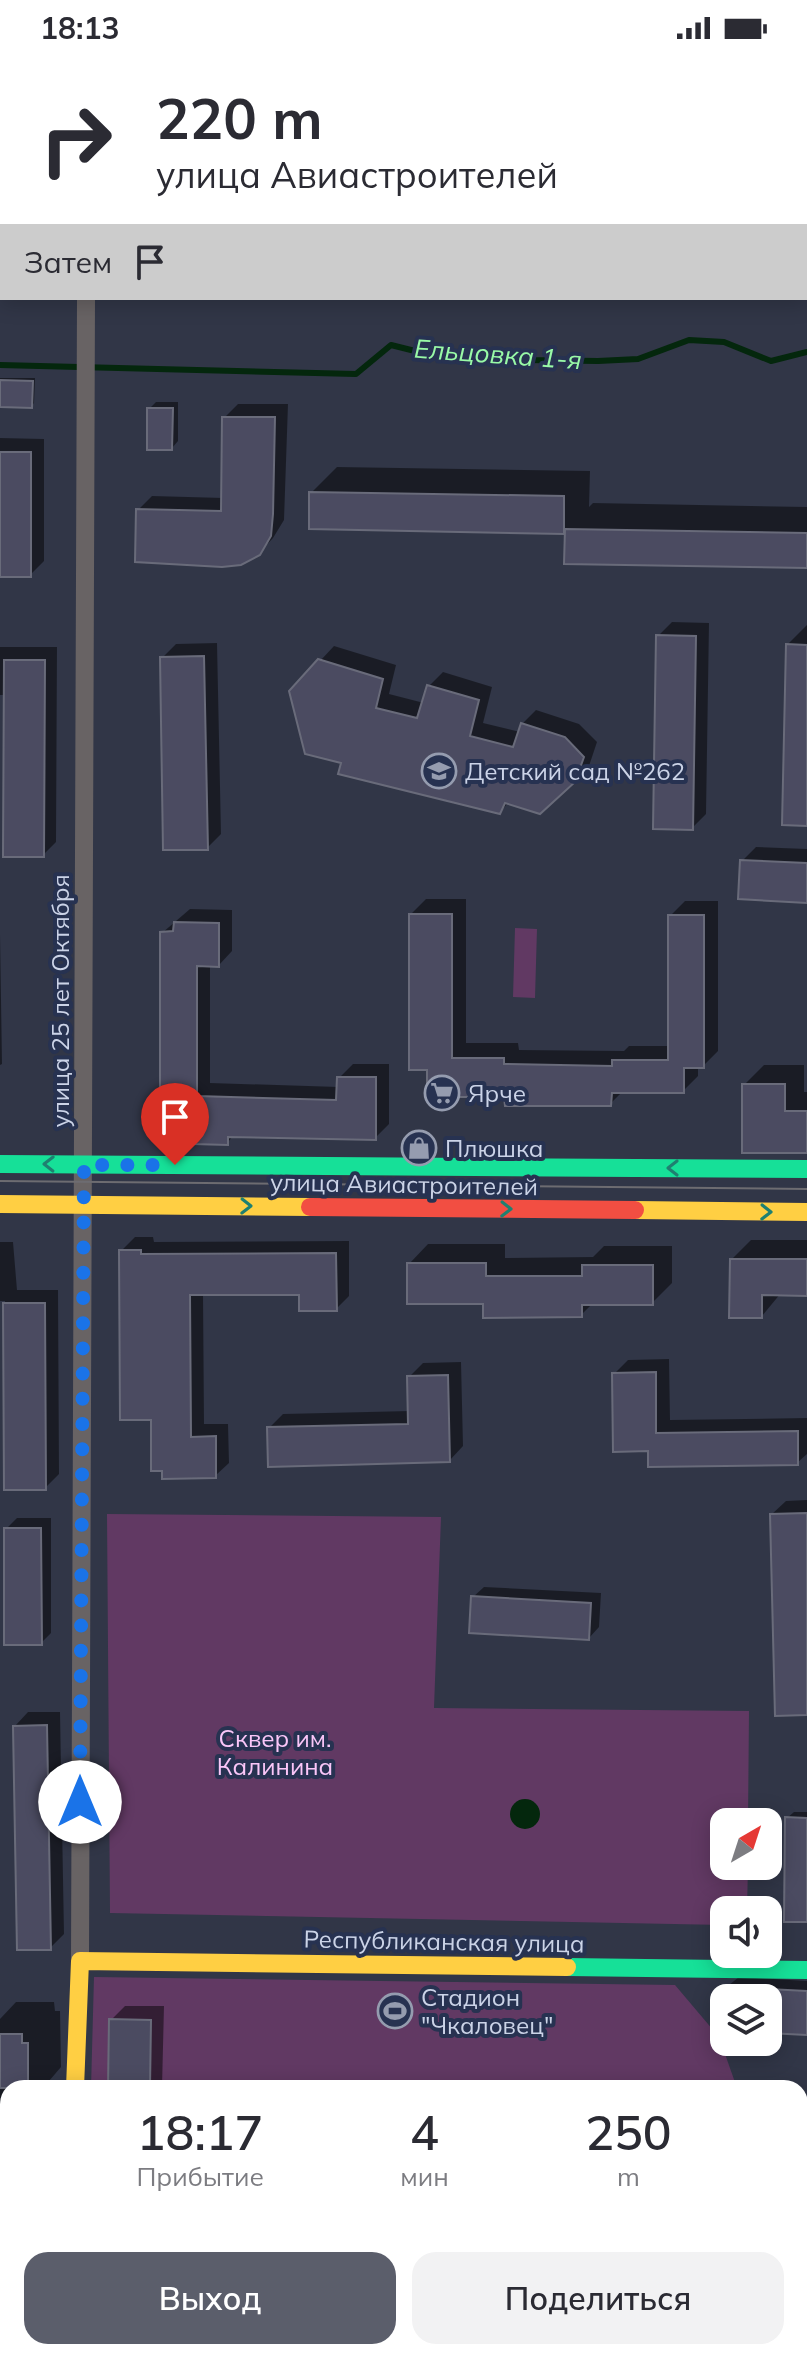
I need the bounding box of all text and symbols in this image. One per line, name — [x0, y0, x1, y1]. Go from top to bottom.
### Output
text: 18:13 — [40, 9, 119, 47]
text: 220 m — [156, 83, 323, 153]
icon: right — [24, 88, 128, 192]
text: улица Авиастроителей — [156, 152, 558, 197]
icon: arrive — [128, 240, 172, 284]
text: Затем — [24, 243, 112, 281]
water label: Ельцовка 1-я — [413, 332, 583, 376]
school or university icon: Детский сад №262 — [420, 752, 458, 790]
place label: Детский сад №262 — [465, 756, 685, 786]
street label: улица 25 лет Октября — [45, 874, 75, 1128]
supermarket icon: Ярче — [423, 1074, 461, 1112]
place label: Ярче — [468, 1078, 526, 1108]
pin — [141, 1083, 209, 1165]
icon: arrive — [153, 1095, 197, 1139]
shop icon: Плюшка — [400, 1129, 438, 1167]
place label: Плюшка — [445, 1133, 544, 1163]
one-way arrow — [42, 1156, 55, 1173]
one-way arrow — [666, 1159, 679, 1177]
street label: улица Авиастроителей — [270, 1167, 538, 1201]
one-way arrow — [240, 1197, 253, 1215]
one-way arrow — [500, 1200, 513, 1218]
one-way arrow — [760, 1203, 773, 1221]
park label: Сквер им. Калинина — [217, 1723, 333, 1781]
position arrow — [38, 1760, 122, 1844]
north arrow — [710, 1808, 782, 1880]
map controls — [710, 1808, 782, 2056]
button: sound — [710, 1896, 782, 1968]
street label: Республиканская улица — [303, 1924, 585, 1958]
place label: Стадион "Чкаловец" — [421, 1982, 553, 2040]
button: layers — [710, 1984, 782, 2056]
sports icon: Стадион "Чкаловец" — [376, 1992, 414, 2030]
text: 18:17 — [137, 2102, 263, 2162]
text: 4 — [410, 2102, 439, 2162]
text: 250 — [585, 2102, 672, 2162]
text: Прибытие — [136, 2160, 264, 2193]
text: мин — [400, 2160, 449, 2193]
text: m — [617, 2160, 640, 2193]
button: Выход — [24, 2252, 396, 2344]
button: Поделиться — [412, 2252, 784, 2344]

